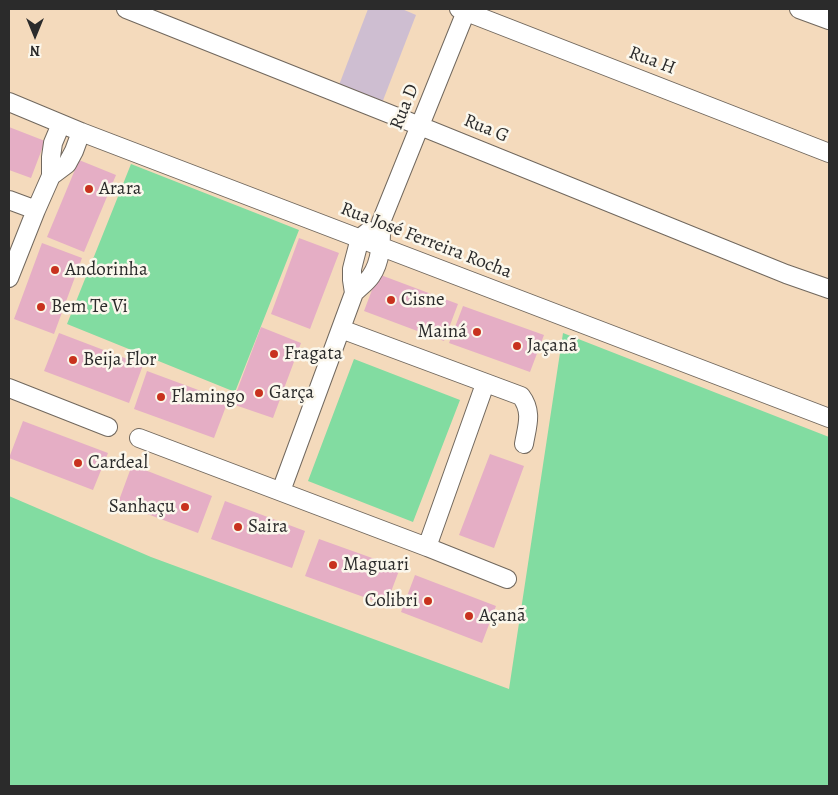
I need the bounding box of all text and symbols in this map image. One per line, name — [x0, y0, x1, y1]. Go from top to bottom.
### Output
north arrow — [10, 10, 60, 60]
text: N — [30, 41, 40, 60]
street label: Rua H — [625, 42, 679, 80]
street label: Rua D — [386, 81, 424, 133]
street label: Rua G — [460, 110, 512, 148]
place label: Arara — [99, 178, 142, 200]
marker: Arara — [83, 183, 95, 195]
street label: Rua José Ferreira Rocha — [337, 198, 515, 284]
place label: Andorinha — [65, 259, 148, 281]
marker: Andorinha — [49, 264, 61, 276]
place label: Cisne — [401, 289, 444, 311]
marker: Cisne — [385, 294, 397, 306]
place label: Bem Te Vi — [51, 296, 128, 318]
marker: Bem Te Vi — [35, 301, 47, 313]
place label: Mainá — [418, 321, 467, 343]
marker: Mainá — [471, 326, 483, 338]
place label: Jaçanã — [527, 335, 577, 357]
marker: Jaçanã — [511, 340, 523, 352]
place label: Fragata — [284, 343, 343, 365]
marker: Fragata — [268, 348, 280, 360]
place label: Beija Flor — [83, 349, 156, 371]
marker: Beija Flor — [67, 354, 79, 366]
place label: Garça — [269, 382, 314, 404]
place label: Flamingo — [171, 386, 245, 408]
marker: Garça — [253, 387, 265, 399]
marker: Flamingo — [155, 391, 167, 403]
place label: Cardeal — [88, 452, 148, 474]
marker: Cardeal — [72, 457, 84, 469]
place label: Sanhaçu — [109, 496, 175, 518]
marker: Sanhaçu — [179, 501, 191, 513]
place label: Saira — [248, 516, 288, 538]
marker: Saira — [232, 521, 244, 533]
place label: Maguari — [343, 554, 409, 576]
marker: Maguari — [327, 559, 339, 571]
place label: Colibri — [365, 590, 418, 612]
marker: Colibri — [422, 595, 434, 607]
place label: Açanã — [479, 605, 526, 627]
marker: Açanã — [463, 610, 475, 622]

